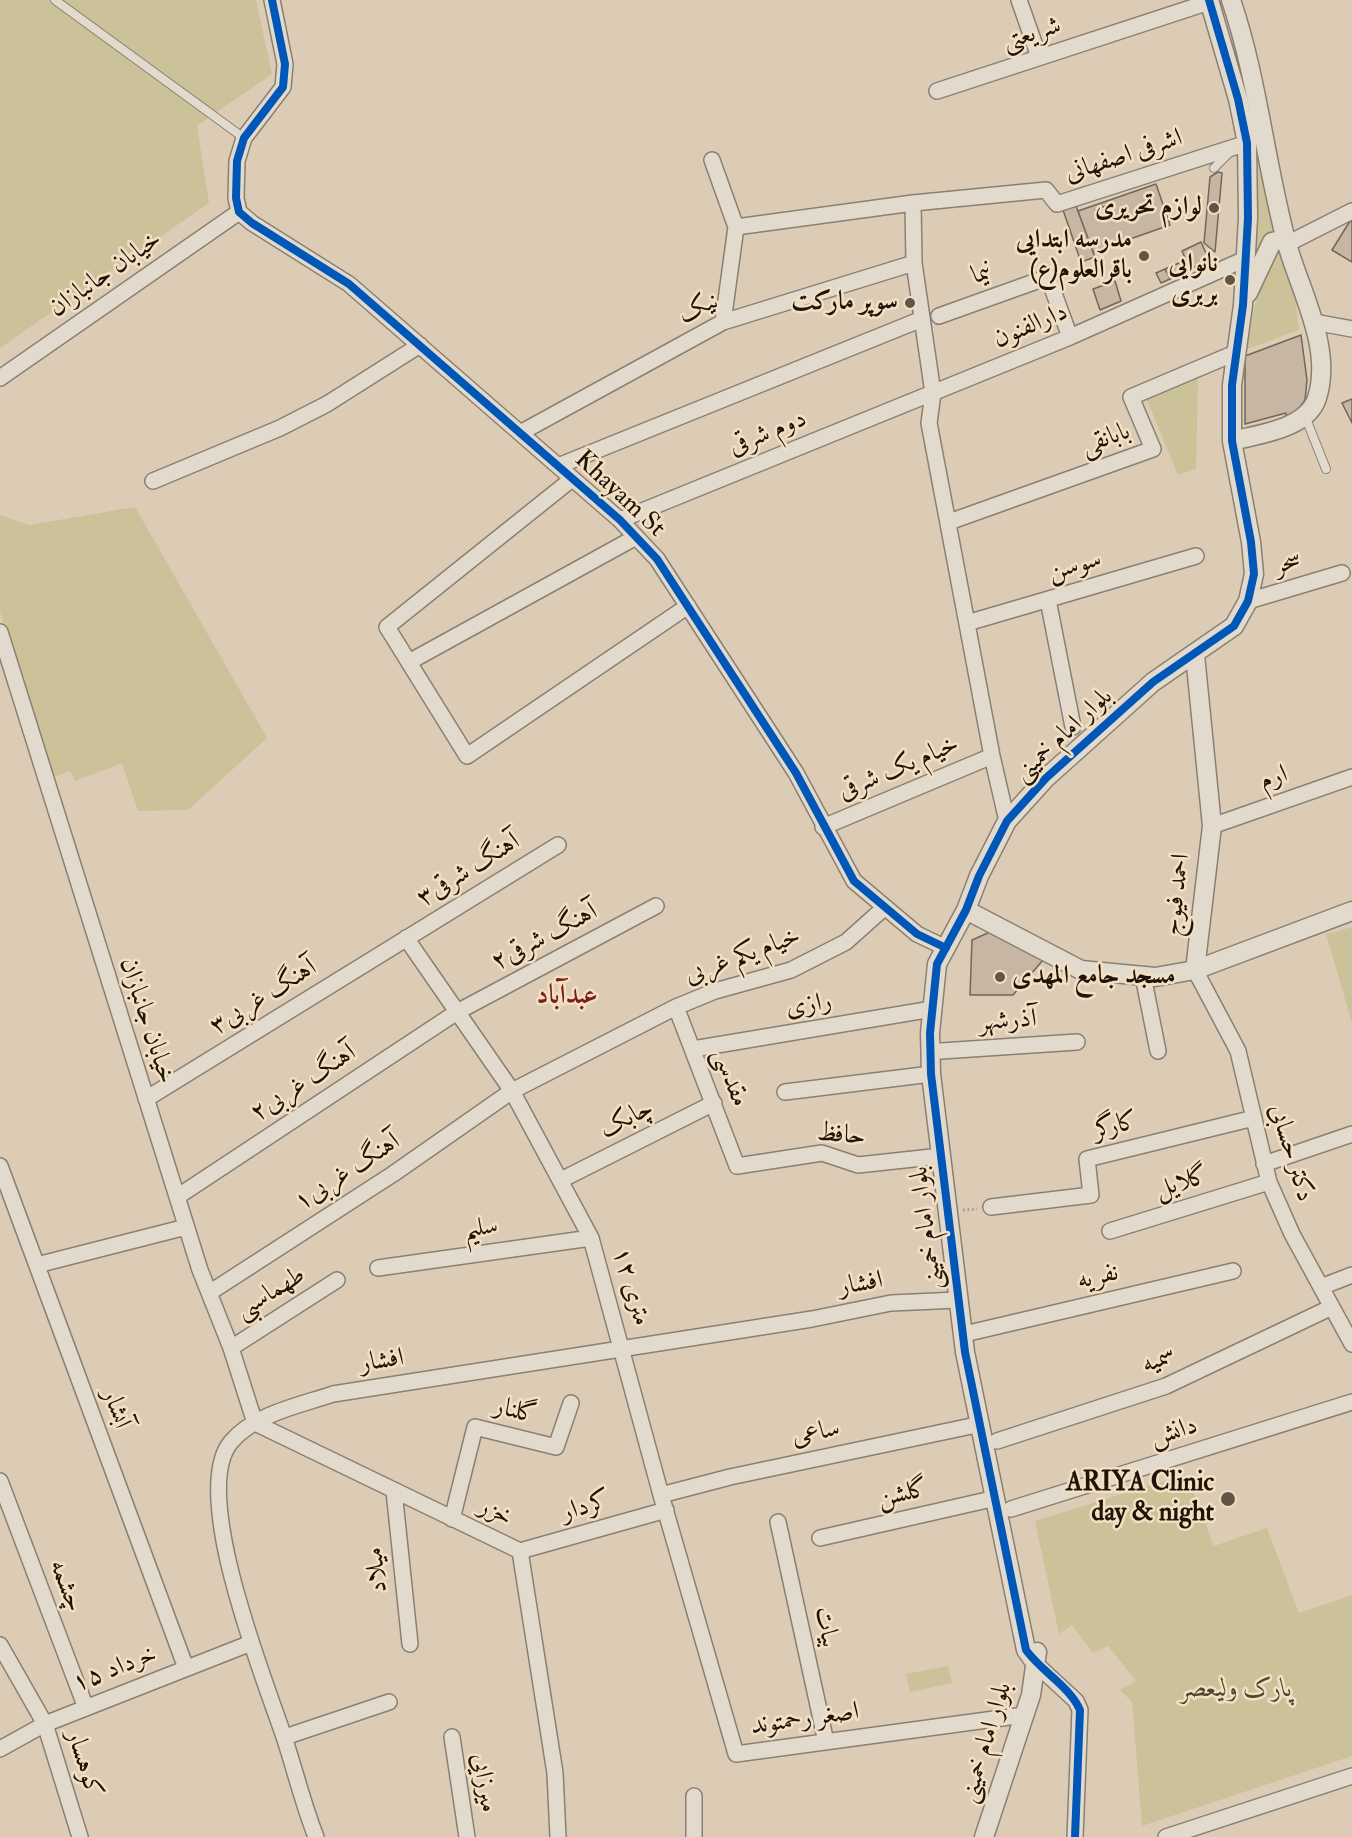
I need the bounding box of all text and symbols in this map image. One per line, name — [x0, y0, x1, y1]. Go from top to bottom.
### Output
street label: شریعتی — [999, 11, 1065, 59]
street label: اشرفی اصفهانی — [1061, 123, 1187, 191]
place label: لوازم تحریری — [1095, 192, 1202, 224]
marker: لوازم تحریری — [1207, 201, 1221, 215]
street label: خیابان جانبازان — [44, 225, 168, 325]
place label: مدرسه ابتدایی باقرالعلوم(ع) — [1016, 225, 1132, 286]
marker: مدرسه ابتدایی باقرالعلوم(ع) — [1137, 249, 1151, 263]
place label: نانوایی بربری — [1168, 249, 1218, 310]
street label: نیما — [968, 257, 996, 293]
marker: نانوایی بربری — [1223, 273, 1237, 287]
street label: نیک — [674, 286, 724, 332]
place label: سوپر مارکت — [791, 287, 898, 319]
marker: سوپر مارکت — [903, 296, 917, 310]
street label: دارالفنون — [989, 297, 1073, 357]
street label: دوم شرقی — [725, 404, 811, 464]
street label: بابانقی — [1077, 417, 1135, 463]
street label: Khayam St — [567, 445, 671, 545]
street label: سوسن — [1045, 544, 1105, 590]
street label: سحر — [1270, 545, 1306, 583]
street label: بلوار امام خمینی — [1008, 682, 1120, 790]
street label: خیام یک شرقی — [834, 730, 964, 808]
street label: ارم — [1256, 760, 1292, 798]
street label: آهنگ شرقی۳ — [412, 827, 526, 915]
street label: احمد فیوج — [1157, 852, 1199, 938]
street label: آهنگ شرقی۲ — [487, 897, 603, 979]
street label: خیام یکم غربی — [681, 922, 805, 992]
street label: آهنگ غربی۳ — [205, 953, 323, 1043]
street label: خیابان جانبازان — [111, 954, 181, 1088]
place label: مسجد جامع المهدی — [1012, 961, 1176, 993]
marker: مسجد جامع المهدی — [993, 970, 1007, 984]
district label: عبدآباد — [536, 981, 598, 1013]
street label: رازی — [784, 987, 834, 1025]
street label: آذرشهر — [978, 1004, 1038, 1040]
street label: آهنگ غربی۲ — [245, 1038, 363, 1130]
street label: مقدسی — [704, 1044, 754, 1112]
street label: چابک — [595, 1093, 659, 1147]
street label: دکتر حسابی — [1260, 1100, 1320, 1206]
street label: کارگر — [1090, 1106, 1142, 1148]
street label: حافظ — [815, 1118, 867, 1154]
street label: آهنگ غربی۱ — [289, 1127, 407, 1219]
street label: گلایل — [1152, 1161, 1212, 1207]
street label: بلوار امام خمینی — [905, 1164, 951, 1292]
street label: سلیم — [462, 1211, 500, 1247]
street label: ۱۲ متری — [604, 1244, 656, 1330]
street label: نفریه — [1074, 1258, 1122, 1298]
street label: طهماسبی — [230, 1260, 312, 1328]
street label: افشار — [836, 1266, 886, 1304]
street label: سمیه — [1137, 1340, 1181, 1382]
street label: افشار — [358, 1343, 406, 1381]
street label: آبشار — [93, 1385, 137, 1433]
street label: گلنار — [490, 1392, 540, 1432]
street label: دانش — [1146, 1411, 1202, 1455]
street label: ساعی — [789, 1414, 843, 1454]
place label: ARIYA Clinic day & night — [1066, 1468, 1214, 1530]
street label: گلشن — [875, 1474, 931, 1516]
street label: کردار — [558, 1486, 614, 1530]
marker: ARIYA Clinic day & night — [1219, 1490, 1237, 1508]
street label: خزر — [473, 1492, 517, 1534]
street label: میلاد — [360, 1545, 396, 1595]
street label: چشمه — [41, 1555, 89, 1617]
street label: بیات — [805, 1604, 845, 1650]
street label: ۱۵ خرداد — [68, 1640, 162, 1700]
park label: پارک ولیعصر — [1180, 1674, 1292, 1706]
street label: بلوار امام خمینی — [954, 1679, 1020, 1807]
street label: اصغر رحمتوند — [749, 1697, 861, 1743]
street label: کوهسار — [58, 1726, 108, 1802]
street label: میرزایی — [463, 1751, 503, 1815]

